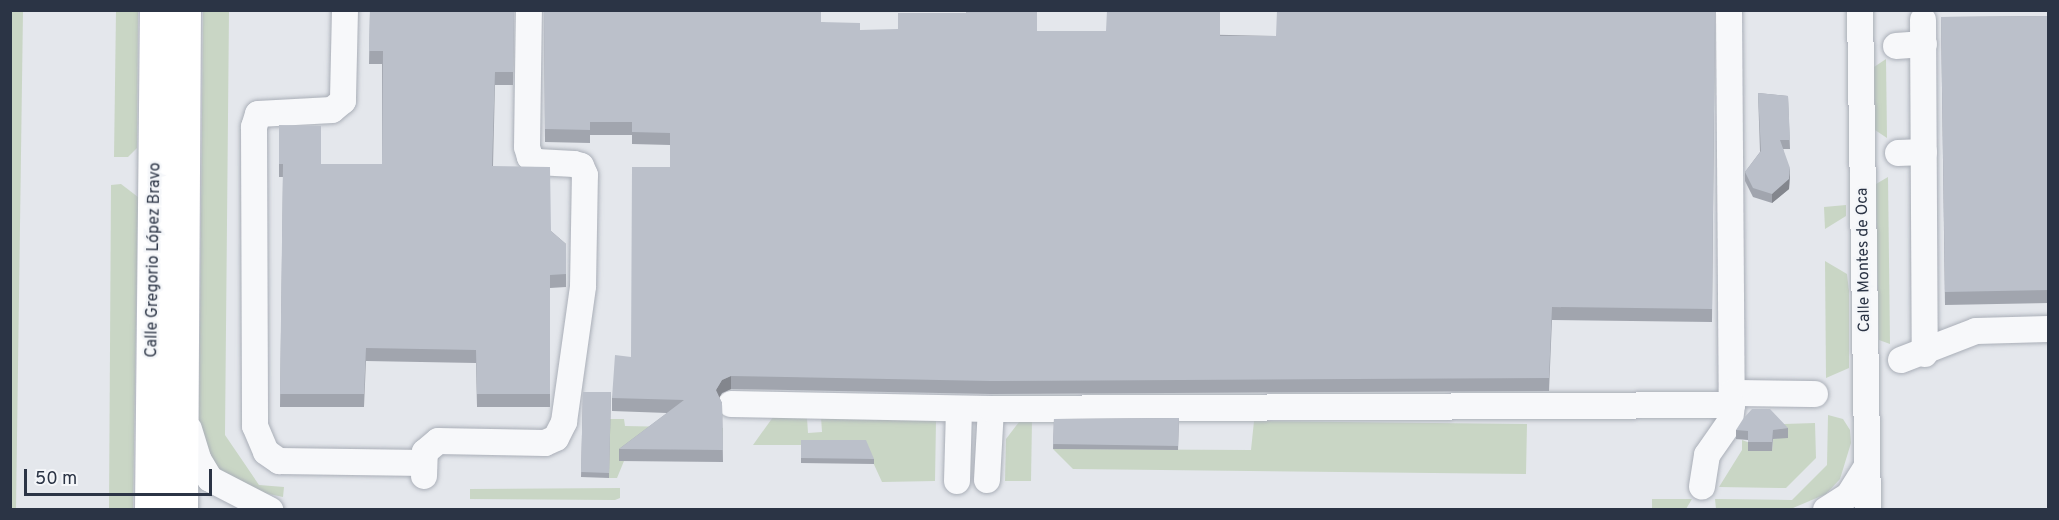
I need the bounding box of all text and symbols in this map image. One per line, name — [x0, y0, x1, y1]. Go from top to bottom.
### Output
street label: Calle Gregorio López Bravo — [143, 162, 165, 358]
street label: Calle Montes de Oca — [1853, 187, 1875, 333]
scale bar — [27, 457, 214, 495]
text: 50 m — [35, 468, 77, 491]

